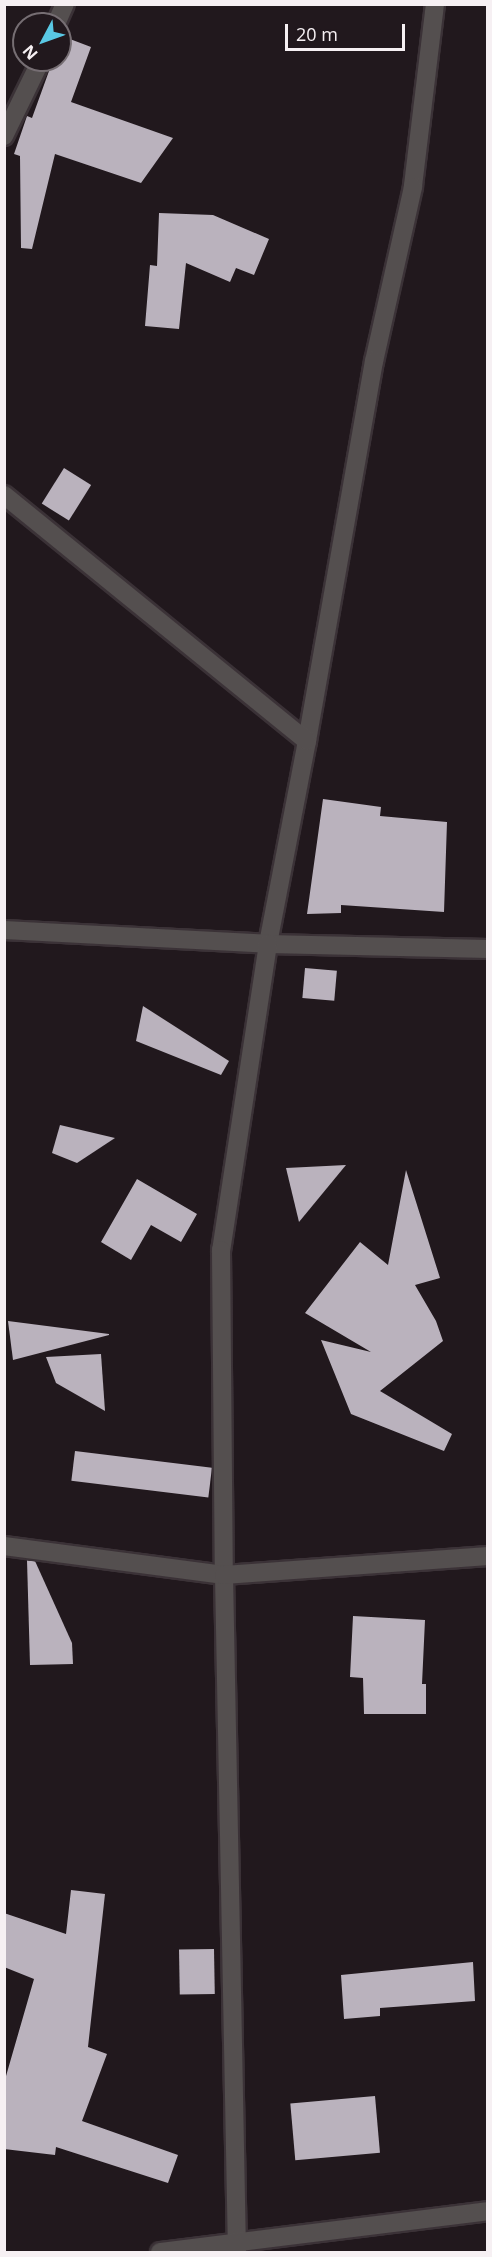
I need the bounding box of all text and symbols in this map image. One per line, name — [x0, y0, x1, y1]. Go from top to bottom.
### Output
north arrow — [12, 12, 72, 72]
scale bar — [288, 12, 408, 50]
text: 20 m — [296, 22, 338, 46]
text: N — [17, 40, 43, 65]

